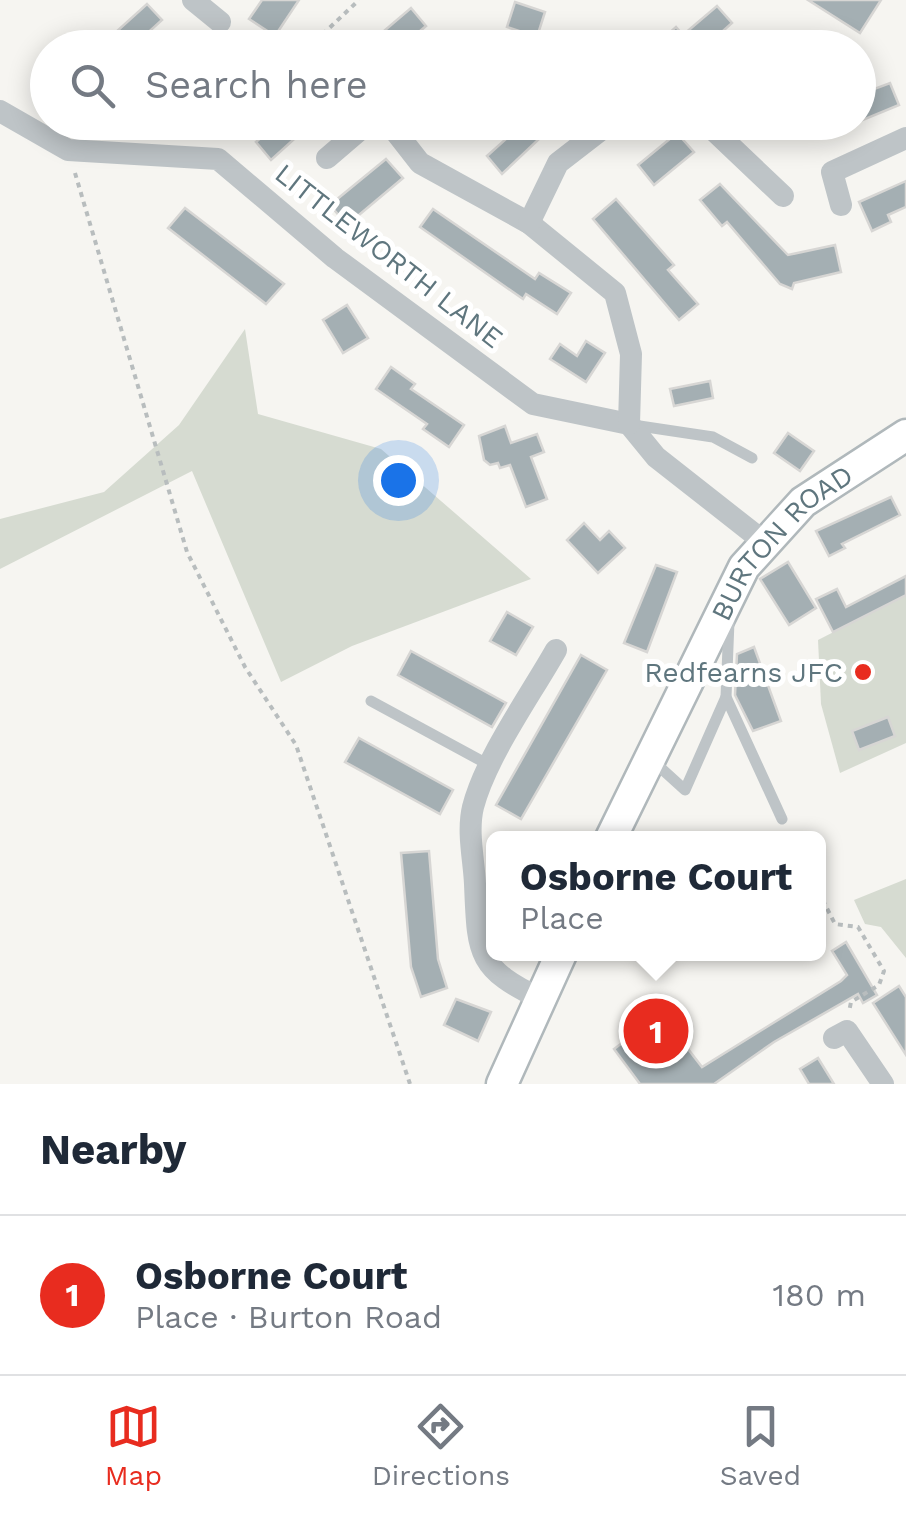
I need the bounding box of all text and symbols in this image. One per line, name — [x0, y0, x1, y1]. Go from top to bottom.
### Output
search box — [30, 30, 876, 140]
icon: search — [65, 58, 120, 113]
text: Search here — [145, 63, 368, 107]
street label: LITTLEWORTH LANE — [269, 157, 509, 355]
your location — [373, 455, 424, 506]
street label: BURTON ROAD — [704, 458, 859, 626]
place label: Redfearns JFC — [644, 656, 843, 689]
marker: Redfearns JFC — [852, 661, 874, 683]
popup — [486, 831, 826, 961]
text: Osborne Court — [520, 855, 792, 899]
text: Place — [520, 899, 604, 937]
pin: 1 — [624, 994, 688, 1068]
text: Nearby — [40, 1125, 187, 1174]
text: Osborne Court — [135, 1254, 407, 1298]
text: 1 — [66, 1276, 79, 1314]
text: 180 m — [772, 1276, 866, 1314]
text: Place · Burton Road — [135, 1298, 442, 1336]
tab: Map — [105, 1399, 162, 1492]
tab: Directions — [372, 1399, 510, 1492]
tab: Saved — [720, 1399, 801, 1492]

